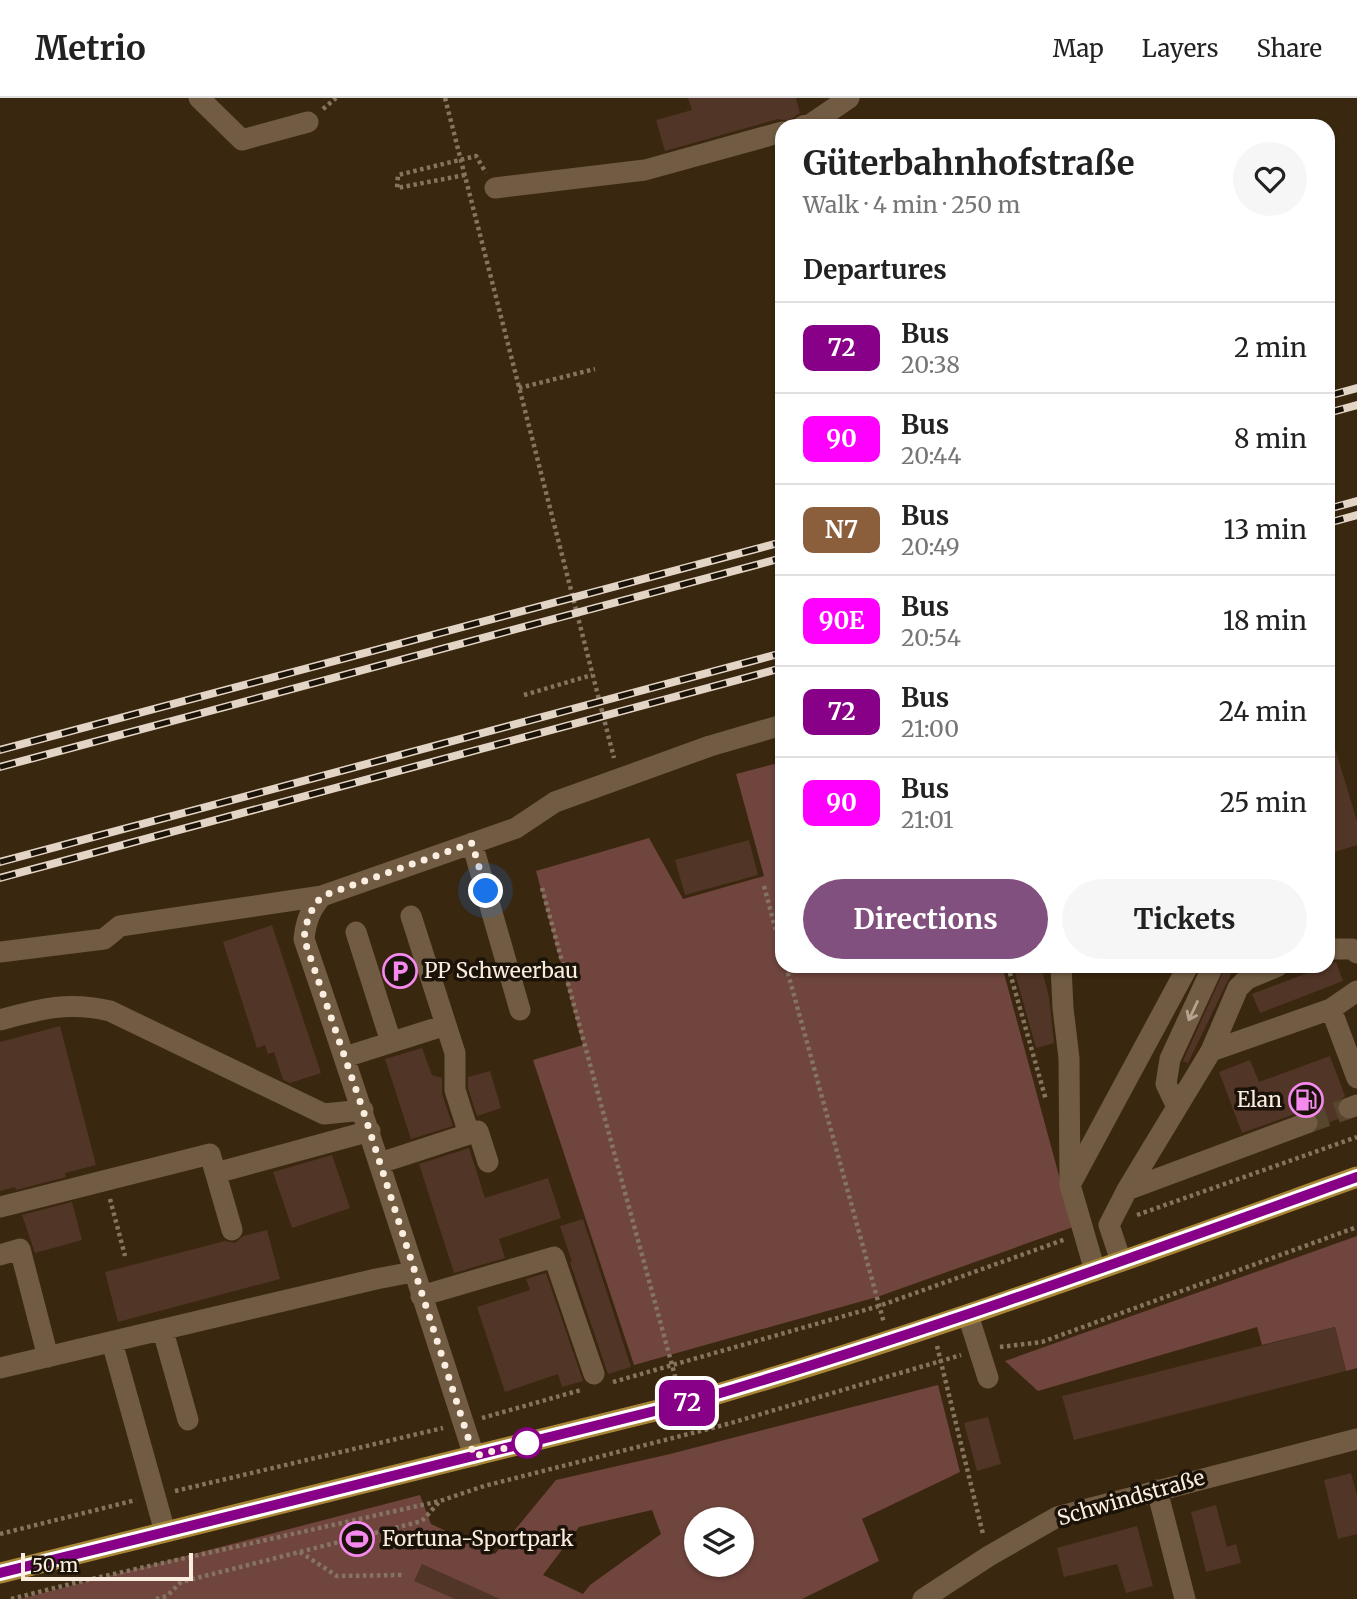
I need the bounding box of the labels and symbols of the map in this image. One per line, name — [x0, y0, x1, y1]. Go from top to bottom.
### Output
your location — [468, 873, 503, 908]
parking icon: PP Schweerbau — [381, 952, 419, 990]
place label: PP Schweerbau — [424, 957, 578, 984]
one-way arrow — [1185, 1000, 1199, 1021]
fuel station icon: Elan — [1287, 1081, 1325, 1119]
place label: Elan — [1237, 1086, 1282, 1113]
line badge: 72 — [656, 1380, 718, 1426]
unlabelled marker — [512, 1428, 542, 1458]
street label: Schwindstraße — [1054, 1464, 1208, 1531]
sports icon: Fortuna-Sportpark — [338, 1520, 376, 1558]
place label: Fortuna-Sportpark — [382, 1525, 574, 1552]
scale bar — [21, 1550, 192, 1582]

